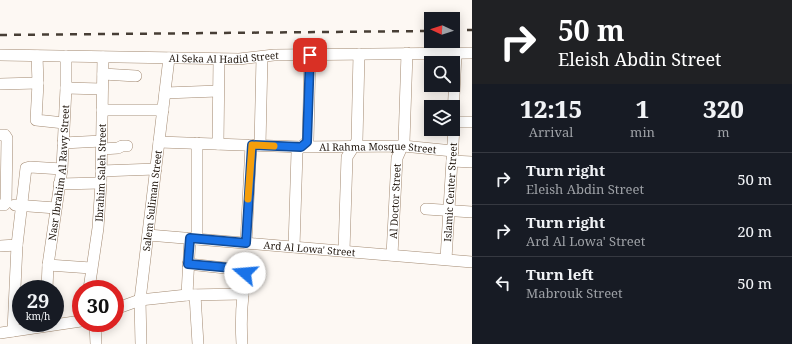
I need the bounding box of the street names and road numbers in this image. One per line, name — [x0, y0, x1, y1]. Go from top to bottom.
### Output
street label: Al Seka Al Hadid Street — [169, 48, 279, 66]
street label: Nasr Ibrahim Al Rawy Street — [45, 104, 72, 242]
street label: Ibrahim Saleh Street — [91, 123, 109, 222]
street label: Al Rahma Mosque Street — [319, 139, 437, 156]
street label: Islamic Center Street — [440, 142, 460, 242]
street label: Salem Suliman Street — [139, 149, 165, 252]
street label: Al Doctor Street — [386, 163, 404, 239]
street label: Ard Al Lowa' Street — [263, 238, 356, 259]

